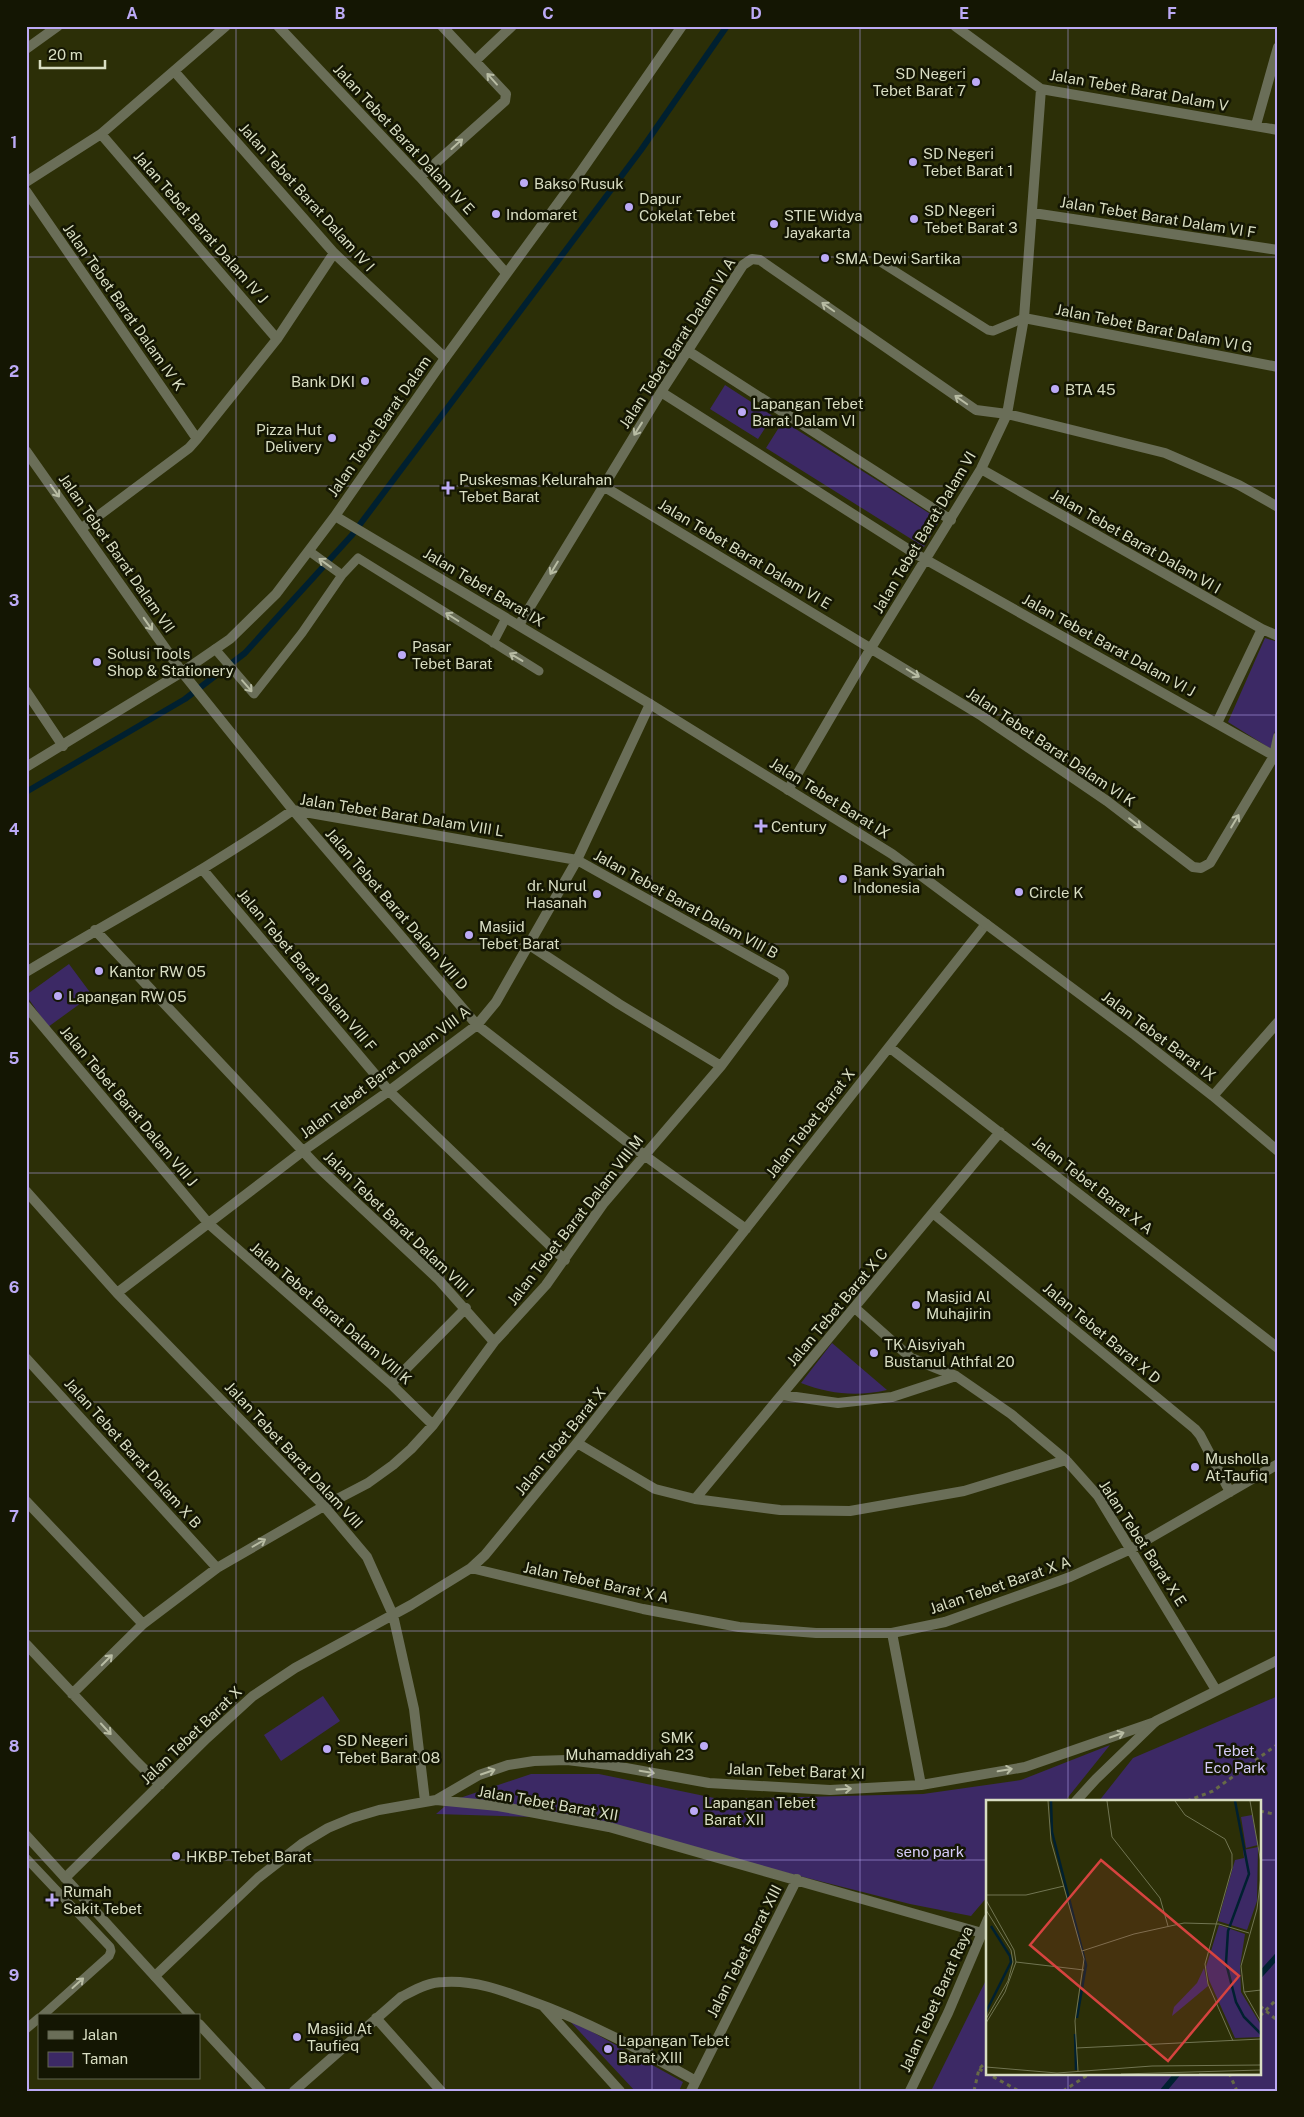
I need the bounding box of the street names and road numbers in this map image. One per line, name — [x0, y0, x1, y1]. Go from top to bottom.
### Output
street label: Jalan Tebet Barat Dalam IV E — [330, 60, 478, 218]
street label: Jalan Tebet Barat Dalam V — [1048, 66, 1230, 114]
street label: Jalan Tebet Barat Dalam IV I — [236, 119, 378, 275]
street label: Jalan Tebet Barat Dalam IV J — [130, 148, 272, 306]
street label: Jalan Tebet Barat Dalam VI F — [1059, 193, 1257, 241]
street label: Jalan Tebet Barat Dalam IV K — [60, 220, 188, 394]
street label: Jalan Tebet Barat Dalam VI A — [615, 254, 739, 431]
street label: Jalan Tebet Barat Dalam VI G — [1054, 301, 1254, 355]
street label: Jalan Tebet Barat Dalam — [324, 352, 434, 500]
street label: Jalan Tebet Barat Dalam VI — [869, 448, 979, 616]
street label: Jalan Tebet Barat Dalam VII — [56, 470, 178, 636]
street label: Jalan Tebet Barat Dalam VI I — [1048, 485, 1224, 597]
street label: Jalan Tebet Barat Dalam VI E — [656, 496, 834, 612]
street label: Jalan Tebet Barat IX — [420, 544, 548, 630]
street label: Jalan Tebet Barat Dalam VI J — [1020, 590, 1198, 700]
street label: Jalan Tebet Barat Dalam VI K — [964, 684, 1138, 810]
street label: Jalan Tebet Barat IX — [767, 754, 893, 842]
street label: Jalan Tebet Barat Dalam VIII L — [299, 790, 505, 840]
street label: Jalan Tebet Barat Dalam VIII D — [322, 825, 472, 993]
street label: Jalan Tebet Barat Dalam VIII B — [591, 846, 781, 962]
street label: Jalan Tebet Barat Dalam VIII F — [234, 885, 380, 1055]
street label: Jalan Tebet Barat IX — [1099, 988, 1219, 1084]
street label: Jalan Tebet Barat Dalam VIII A — [297, 1002, 474, 1141]
street label: Jalan Tebet Barat Dalam VIII J — [57, 1023, 201, 1189]
street label: Jalan Tebet Barat X — [762, 1065, 858, 1181]
street label: Jalan Tebet Barat Dalam VIII M — [503, 1132, 647, 1308]
street label: Jalan Tebet Barat X A — [1029, 1133, 1157, 1238]
street label: Jalan Tebet Barat Dalam VIII I — [320, 1148, 478, 1300]
street label: Jalan Tebet Barat Dalam VIII K — [247, 1238, 415, 1388]
street label: Jalan Tebet Barat X C — [783, 1245, 891, 1369]
street label: Jalan Tebet Barat X D — [1040, 1279, 1164, 1387]
street label: Jalan Tebet Barat Dalam X B — [61, 1375, 205, 1531]
street label: Jalan Tebet Barat Dalam VIII — [222, 1378, 366, 1532]
street label: Jalan Tebet Barat X — [511, 1384, 609, 1498]
street label: Jalan Tebet Barat X E — [1096, 1477, 1190, 1609]
street label: Jalan Tebet Barat X A — [927, 1553, 1073, 1617]
street label: Jalan Tebet Barat X A — [522, 1558, 671, 1606]
street label: Jalan Tebet Barat X — [137, 1682, 245, 1788]
street label: Jalan Tebet Barat XI — [727, 1760, 865, 1782]
street label: Jalan Tebet Barat XII — [476, 1782, 620, 1824]
street label: Jalan Tebet Barat XIII — [703, 1882, 785, 2020]
street label: Jalan Tebet Barat Raya — [896, 1924, 976, 2074]

